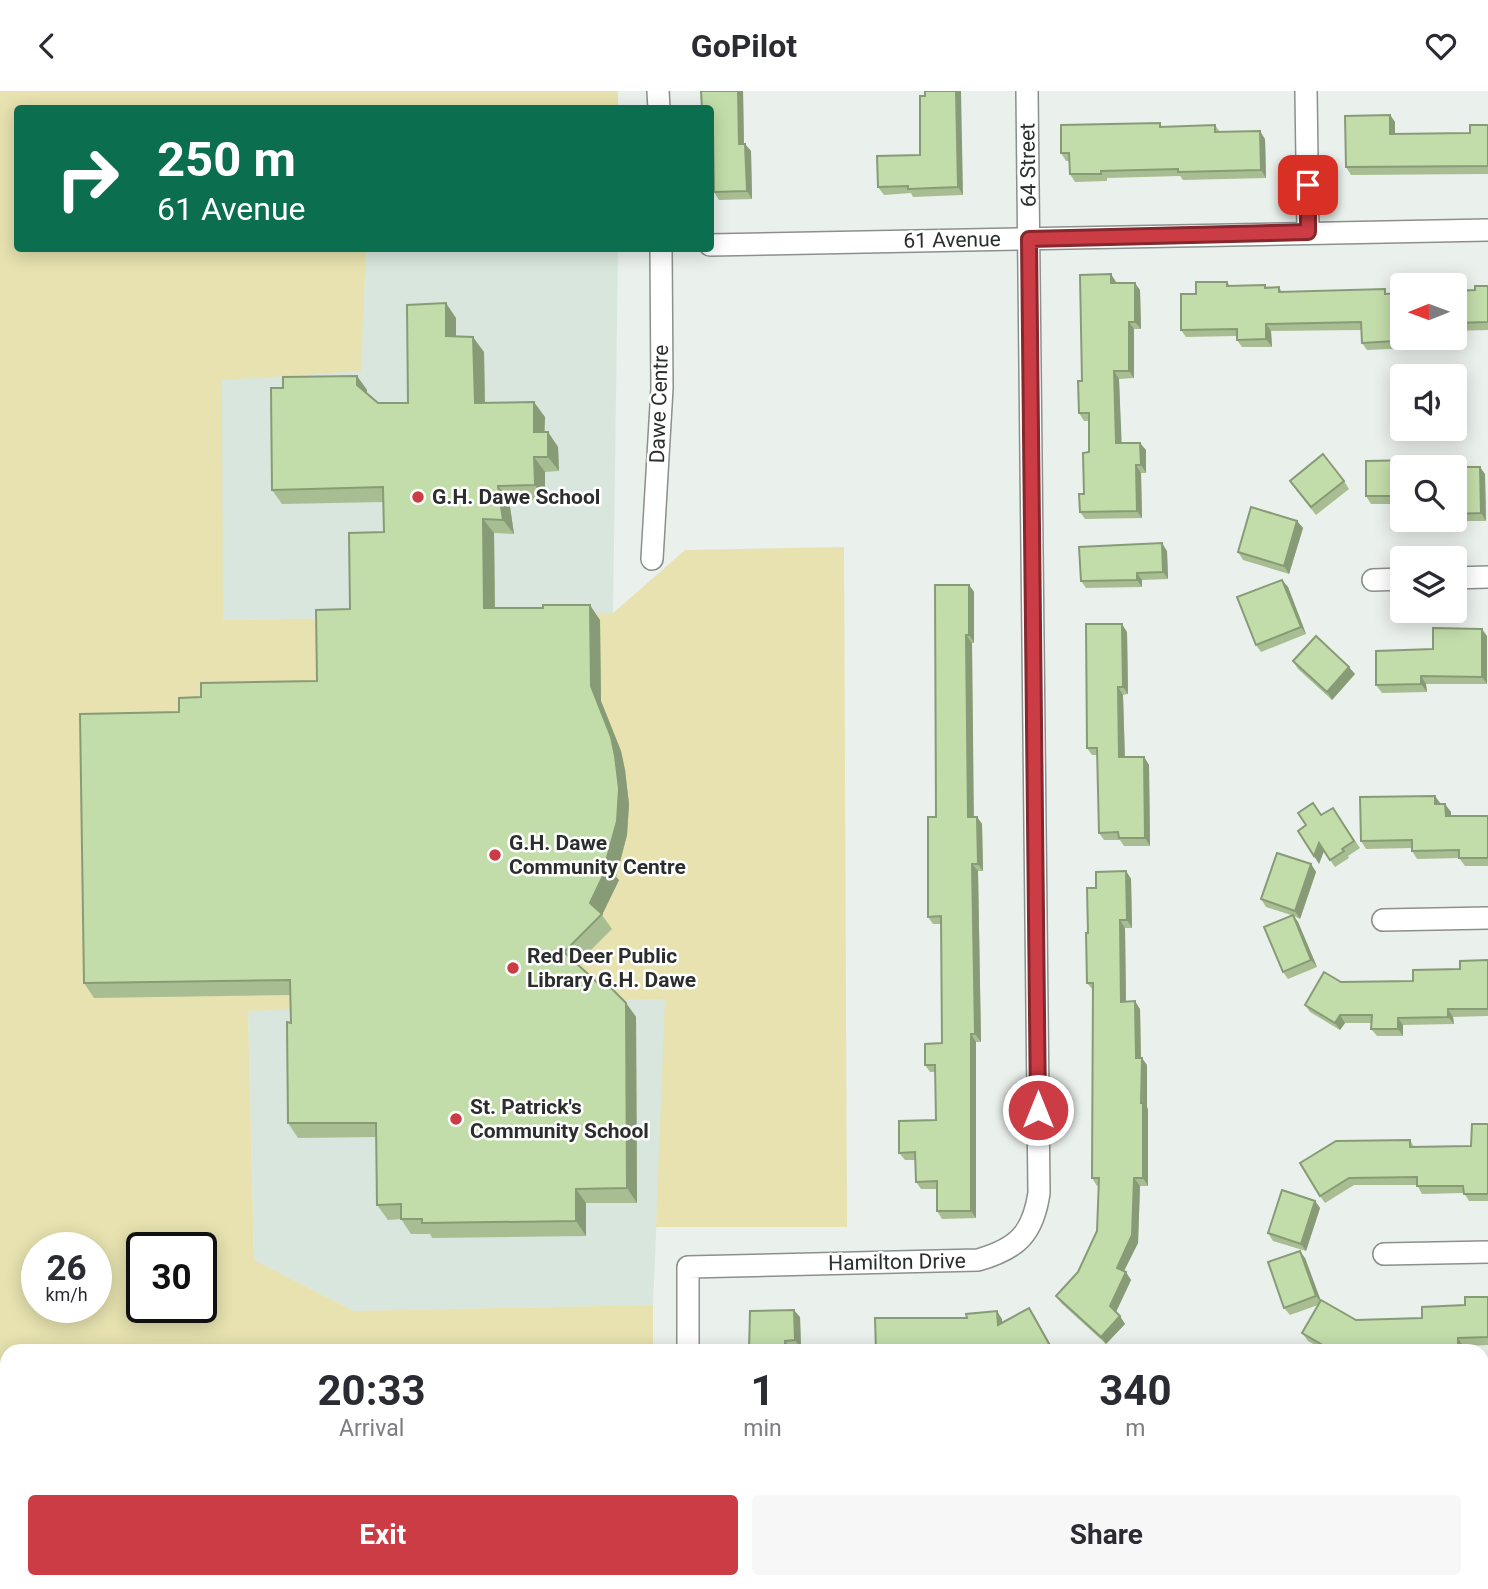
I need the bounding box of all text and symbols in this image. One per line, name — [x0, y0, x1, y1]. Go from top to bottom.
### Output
icon: back — [28, 27, 66, 65]
text: GoPilot — [691, 27, 797, 65]
icon: heart — [1422, 27, 1460, 65]
street label: 64 Street — [1015, 123, 1041, 207]
text: 250 m — [157, 131, 296, 188]
icon: right — [42, 133, 133, 224]
pin — [1278, 155, 1338, 215]
icon: arrive — [1289, 166, 1327, 204]
text: 61 Avenue — [157, 190, 306, 228]
street label: 61 Avenue — [903, 227, 1001, 253]
north arrow — [1390, 273, 1466, 350]
map controls — [1390, 273, 1467, 623]
street label: Dawe Centre — [645, 344, 673, 464]
button: sound — [1390, 364, 1467, 441]
button: search — [1390, 455, 1467, 532]
place label: G.H. Dawe School — [432, 485, 600, 509]
marker: G.H. Dawe School — [410, 489, 426, 505]
button: layers — [1390, 546, 1467, 623]
place label: G.H. Dawe Community Centre — [509, 831, 686, 879]
marker: G.H. Dawe Community Centre — [487, 847, 503, 863]
place label: Red Deer Public Library G.H. Dawe — [527, 944, 696, 992]
marker: Red Deer Public Library G.H. Dawe — [505, 960, 521, 976]
position arrow — [1001, 1073, 1075, 1147]
place label: St. Patrick's Community School — [470, 1095, 649, 1143]
marker: St. Patrick's Community School — [448, 1111, 464, 1127]
speed limit sign: 30 — [126, 1232, 217, 1323]
text: 26 — [46, 1248, 87, 1289]
street label: Hamilton Drive — [828, 1249, 966, 1275]
text: km/h — [45, 1284, 88, 1305]
text: 20:33 — [318, 1366, 426, 1415]
text: 1 — [750, 1366, 775, 1415]
text: 340 — [1099, 1366, 1172, 1415]
text: Arrival — [339, 1415, 404, 1442]
text: min — [743, 1415, 782, 1442]
text: m — [1125, 1415, 1145, 1442]
button: Exit — [28, 1495, 738, 1575]
button: Share — [752, 1495, 1461, 1575]

